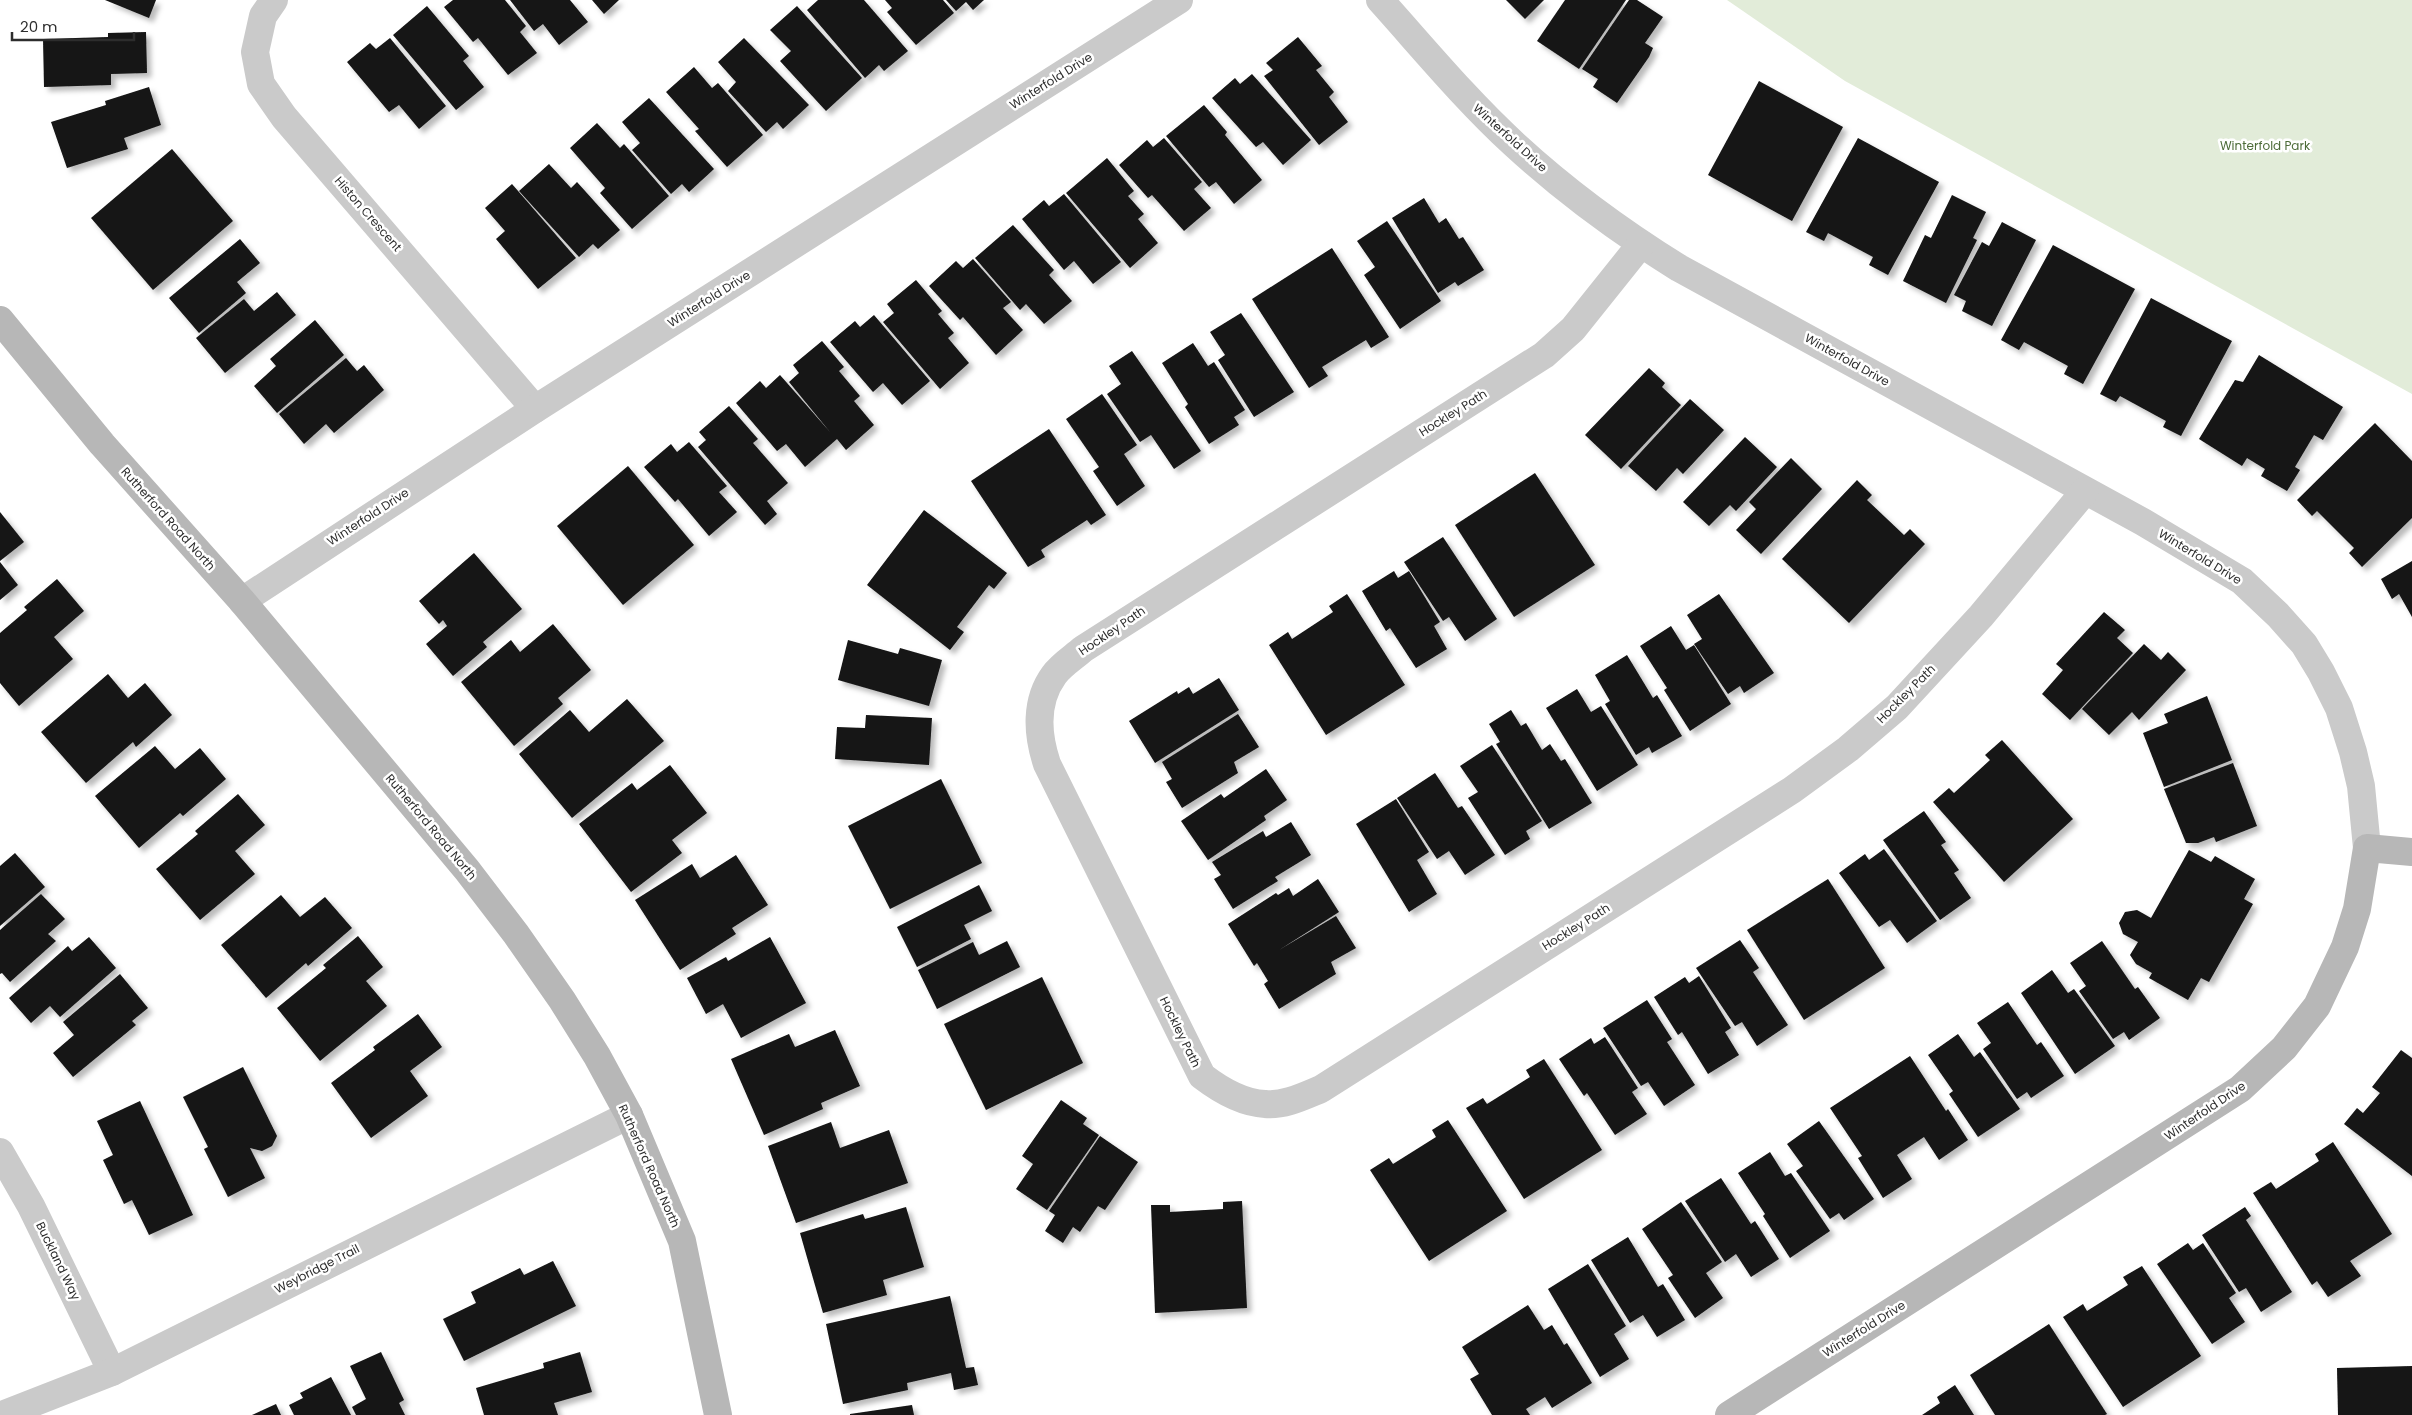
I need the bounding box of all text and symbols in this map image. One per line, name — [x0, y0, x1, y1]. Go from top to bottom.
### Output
scale bar — [12, 10, 135, 42]
text: 20 m — [20, 16, 58, 37]
street label: Winterfold Drive — [1006, 48, 1095, 113]
street label: Winterfold Drive — [1469, 100, 1551, 176]
park label: Winterfold Park — [2220, 137, 2311, 154]
street label: Histon Crescent — [331, 172, 406, 255]
street label: Winterfold Drive — [664, 266, 753, 331]
street label: Winterfold Drive — [1802, 329, 1893, 390]
street label: Hockley Path — [1416, 385, 1490, 440]
street label: Rutherford Road North — [117, 463, 219, 574]
street label: Winterfold Drive — [323, 484, 412, 549]
street label: Winterfold Drive — [2155, 525, 2245, 588]
street label: Hockley Path — [1075, 602, 1148, 659]
street label: Hockley Path — [1872, 660, 1939, 727]
street label: Rutherford Road North — [382, 770, 481, 883]
street label: Hockley Path — [1539, 899, 1613, 954]
street label: Hockley Path — [1156, 993, 1205, 1070]
street label: Winterfold Drive — [2161, 1077, 2249, 1144]
street label: Rutherford Road North — [615, 1101, 684, 1230]
street label: Buckland Way — [32, 1219, 85, 1303]
street label: Weybridge Trail — [271, 1240, 362, 1297]
street label: Winterfold Drive — [1819, 1296, 1908, 1361]

